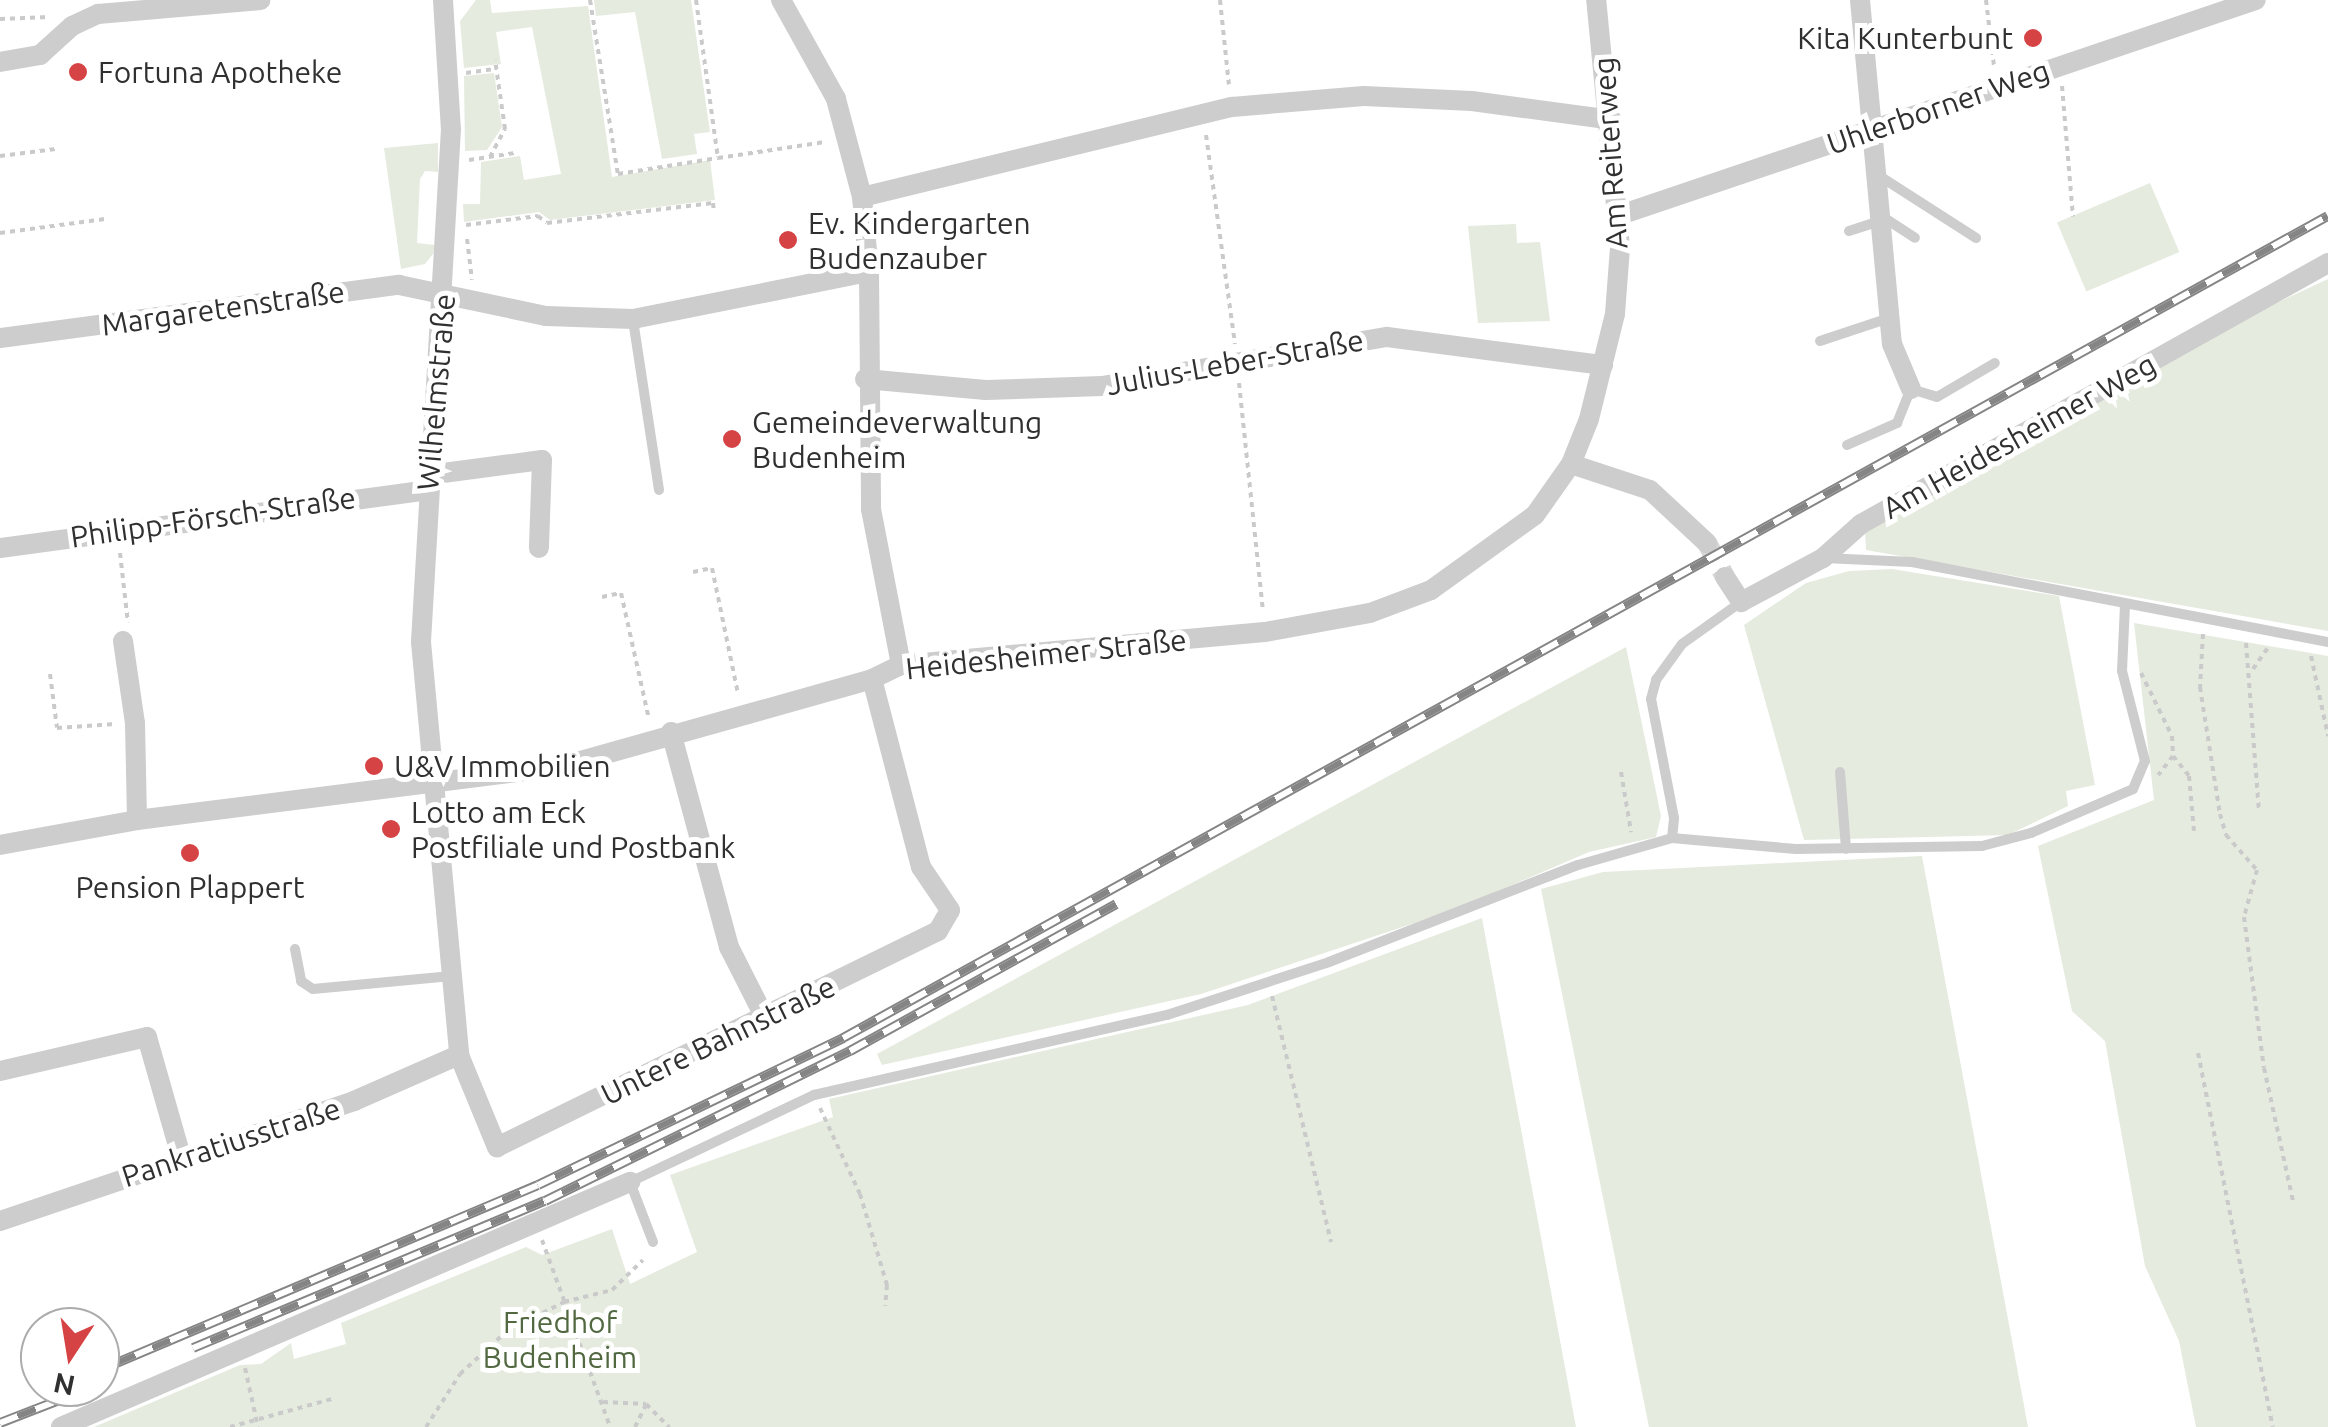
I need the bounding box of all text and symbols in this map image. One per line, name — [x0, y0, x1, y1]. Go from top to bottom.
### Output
place label: Kita Kunterbunt — [1797, 20, 2013, 56]
marker: Kita Kunterbunt — [2022, 27, 2044, 49]
street label: Uhlerborner Weg — [1822, 52, 2054, 162]
place label: Fortuna Apotheke — [98, 54, 342, 90]
street label: Am Reiterweg — [1585, 56, 1635, 250]
marker: Fortuna Apotheke — [67, 61, 89, 83]
place label: Ev. Kindergarten Budenzauber — [808, 205, 1031, 276]
marker: Ev. Kindergarten Budenzauber — [777, 229, 799, 251]
street label: Margaretenstraße — [99, 273, 347, 343]
street label: Wilhelmstraße — [409, 292, 463, 492]
street label: Julius-Leber-Straße — [1104, 322, 1366, 402]
street label: Am Heidesheimer Weg — [1876, 346, 2162, 526]
place label: Gemeindeverwaltung Budenheim — [752, 404, 1042, 474]
marker: Gemeindeverwaltung Budenheim — [721, 428, 743, 450]
street label: Philipp-Försch-Straße — [68, 479, 358, 555]
street label: Heidesheimer Straße — [904, 621, 1188, 687]
place label: U&V Immobilien — [394, 748, 611, 784]
marker: U&V Immobilien — [363, 755, 385, 777]
place label: Lotto am Eck Postfiliale und Postbank — [411, 794, 735, 864]
marker: Lotto am Eck Postfiliale und Postbank — [380, 818, 402, 840]
marker: Pension Plappert — [179, 842, 201, 864]
place label: Pension Plappert — [76, 869, 304, 905]
street label: Untere Bahnstraße — [595, 968, 841, 1112]
street label: Pankratiusstraße — [117, 1090, 345, 1194]
park label: Friedhof Budenheim — [483, 1304, 637, 1374]
north arrow — [20, 1307, 120, 1407]
text: N — [51, 1368, 78, 1402]

